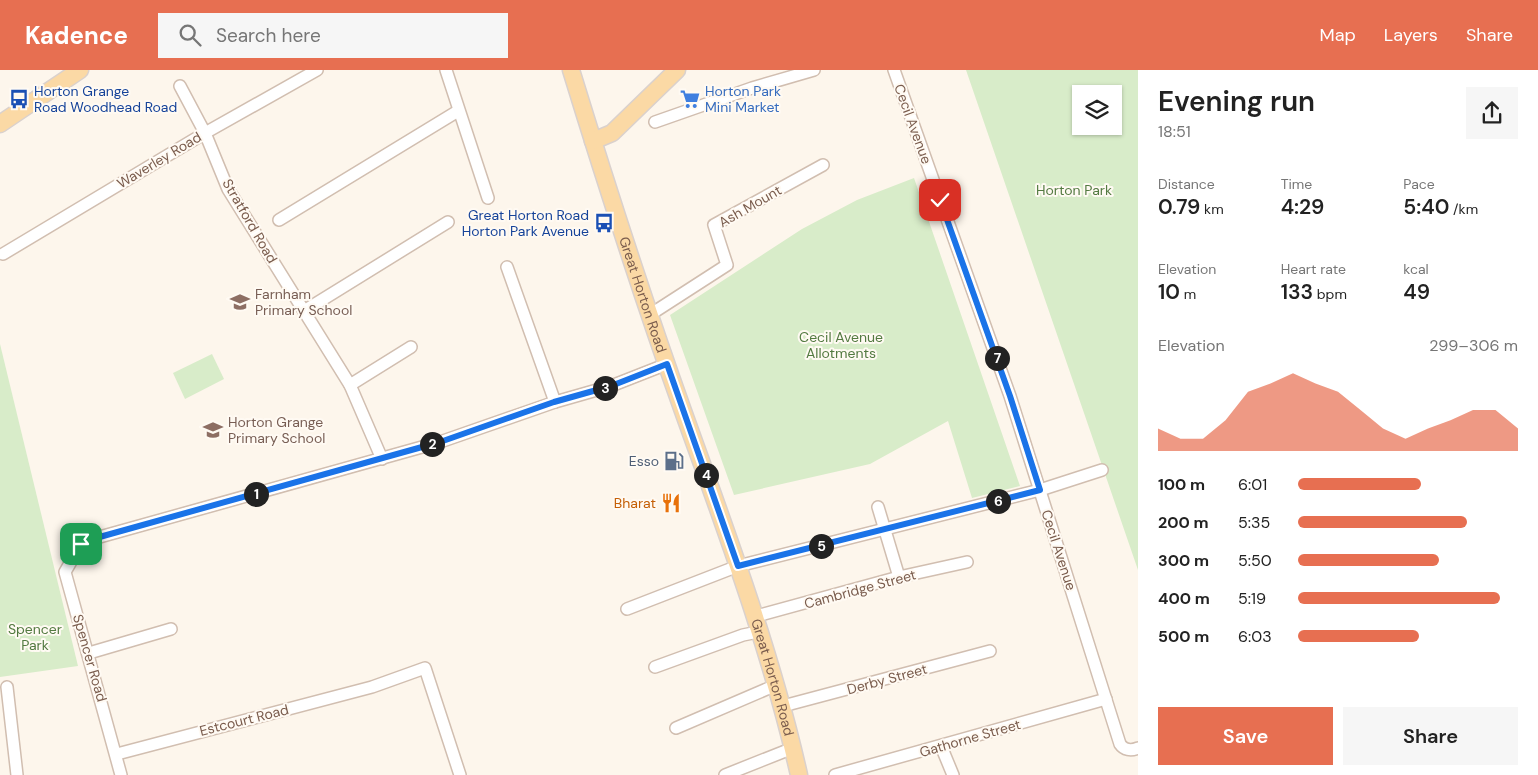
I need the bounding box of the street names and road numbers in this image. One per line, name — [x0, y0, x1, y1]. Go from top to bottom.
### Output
street label: Cecil Avenue — [890, 82, 936, 166]
street label: Waverley Road — [114, 128, 204, 192]
street label: Stratford Road — [219, 176, 281, 266]
street label: Ash Mount — [715, 181, 785, 231]
street label: Great Horton Road — [615, 234, 671, 355]
street label: Cecil Avenue — [1037, 507, 1081, 593]
street label: Cambridge Street — [802, 565, 918, 613]
street label: Spencer Road — [69, 612, 111, 704]
street label: Great Horton Road — [747, 616, 798, 738]
street label: Derby Street — [845, 660, 929, 698]
street label: Estcourt Road — [198, 700, 290, 740]
street label: Gathorne Street — [917, 715, 1023, 761]

